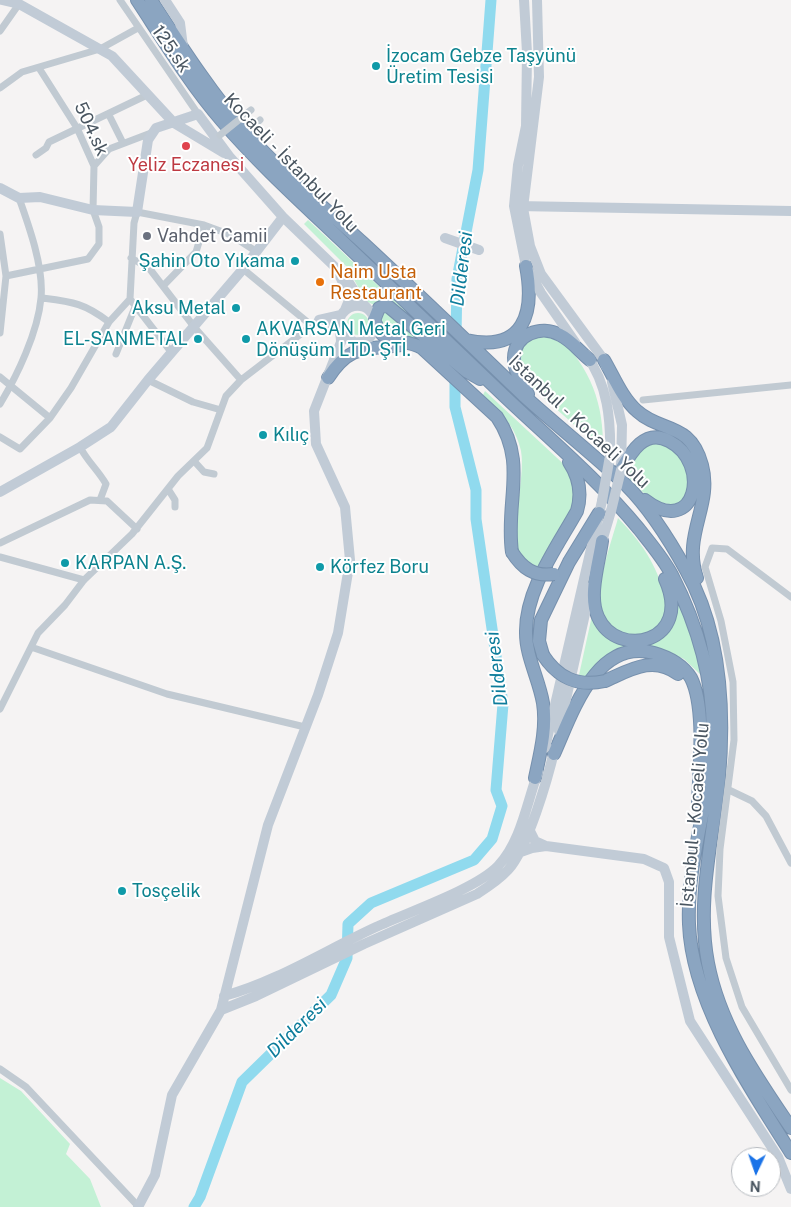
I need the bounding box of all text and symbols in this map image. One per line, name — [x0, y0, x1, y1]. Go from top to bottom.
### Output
street label: 125.sk — [147, 21, 195, 77]
place label: İzocam Gebze Taşyünü Üretim Tesisi — [386, 45, 576, 88]
marker: İzocam Gebze Taşyünü Üretim Tesisi — [370, 60, 382, 72]
street label: Kocaeli - İstanbul Yolu — [219, 89, 363, 237]
street label: 504.sk — [69, 99, 113, 159]
marker: Yeliz Eczanesi — [180, 140, 192, 152]
place label: Yeliz Eczanesi — [128, 154, 244, 176]
place label: Vahdet Camii — [157, 225, 267, 247]
marker: Vahdet Camii — [141, 230, 153, 242]
water label: Dilderesi — [446, 230, 478, 308]
place label: Şahin Oto Yıkama — [139, 250, 285, 272]
marker: Şahin Oto Yıkama — [289, 255, 301, 267]
place label: Naim Usta Restaurant — [330, 261, 422, 304]
marker: Naim Usta Restaurant — [314, 276, 326, 288]
place label: Aksu Metal — [131, 297, 226, 319]
marker: Aksu Metal — [230, 302, 242, 314]
place label: AKVARSAN Metal Geri Dönüşüm LTD. ŞTİ. — [256, 318, 446, 360]
place label: EL-SANMETAL — [63, 328, 188, 350]
marker: EL-SANMETAL — [192, 333, 204, 345]
marker: AKVARSAN Metal Geri Dönüşüm LTD. ŞTİ. — [240, 333, 252, 345]
street label: İstanbul - Kocaeli Yolu — [504, 351, 654, 493]
place label: Kılıç — [273, 424, 309, 446]
marker: Kılıç — [257, 429, 269, 441]
place label: KARPAN A.Ş. — [75, 552, 186, 574]
place label: Körfez Boru — [330, 556, 429, 578]
marker: KARPAN A.Ş. — [59, 557, 71, 569]
marker: Körfez Boru — [314, 561, 326, 573]
water label: Dilderesi — [481, 630, 513, 708]
street label: İstanbul - Kocaeli Yolu — [676, 722, 714, 908]
place label: Tosçelik — [132, 880, 201, 902]
marker: Tosçelik — [116, 885, 128, 897]
water label: Dilderesi — [262, 993, 332, 1063]
north arrow — [731, 1147, 781, 1197]
text: N — [749, 1178, 761, 1194]

